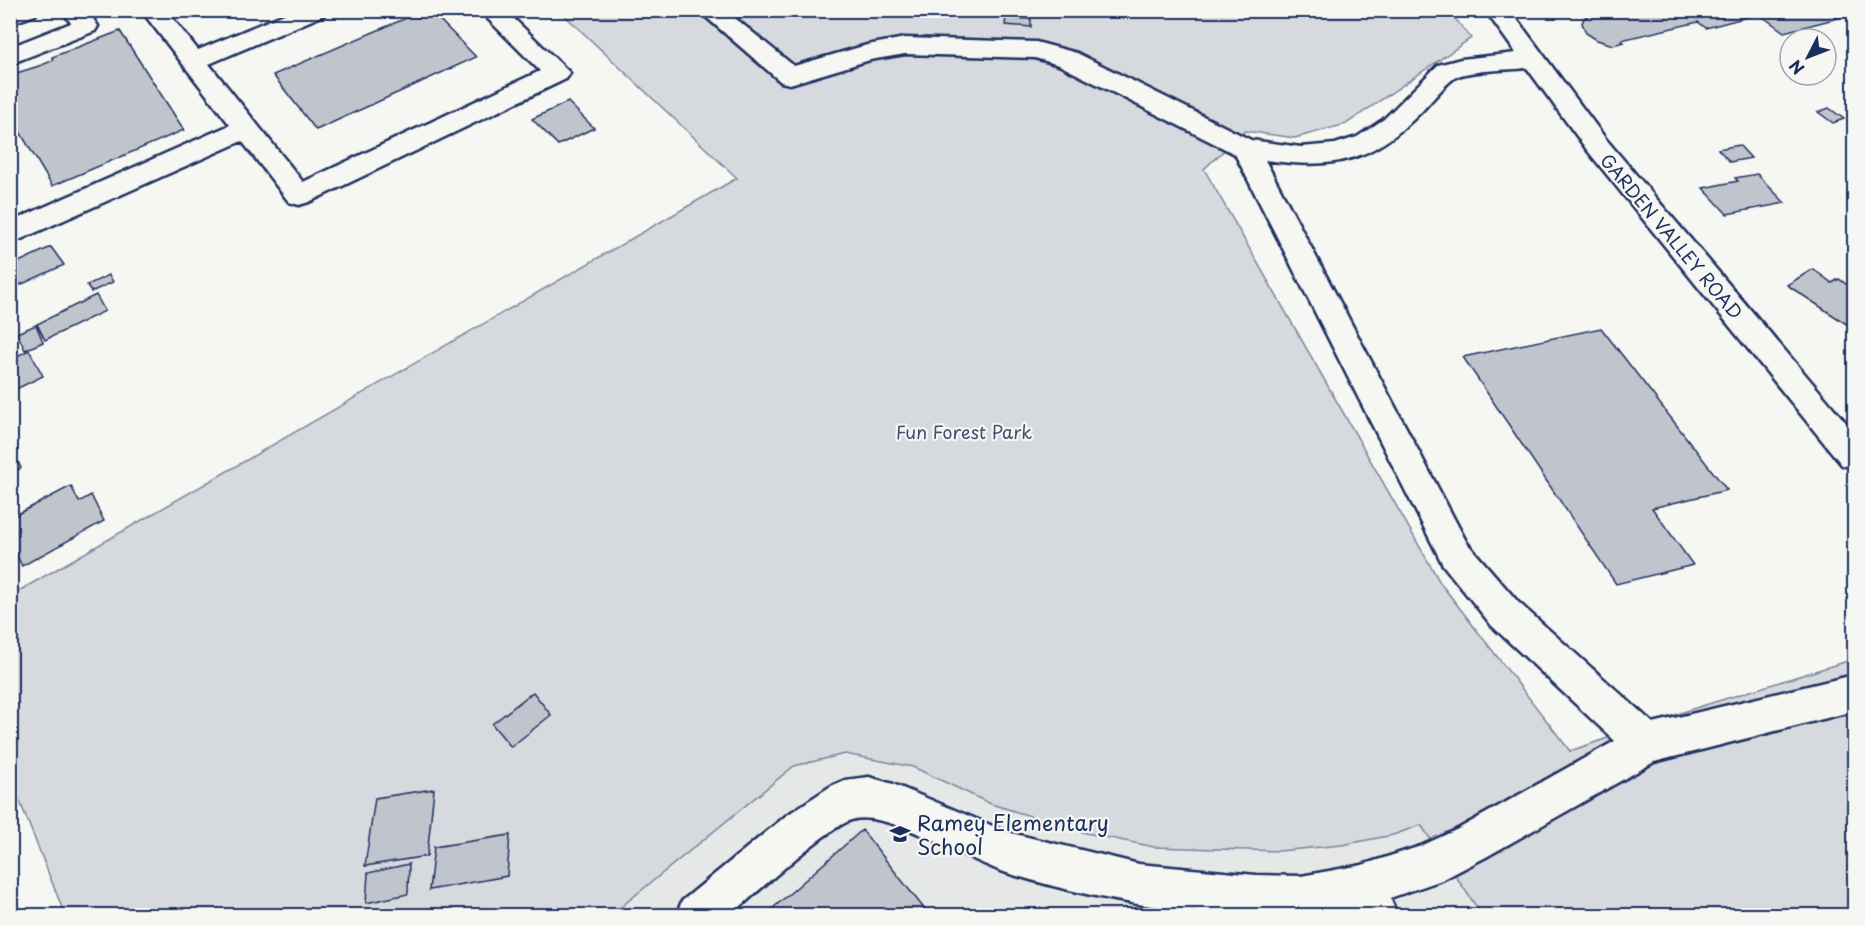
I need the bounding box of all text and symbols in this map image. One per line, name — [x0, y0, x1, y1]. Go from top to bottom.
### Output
north arrow — [1778, 27, 1838, 87]
text: N — [1783, 55, 1809, 80]
street label: GARDEN VALLEY ROAD — [1595, 147, 1749, 325]
park label: Fun Forest Park — [896, 418, 1032, 445]
place label: Ramey Elementary School — [917, 806, 1109, 862]
school or university icon: Ramey Elementary School — [888, 822, 912, 846]

